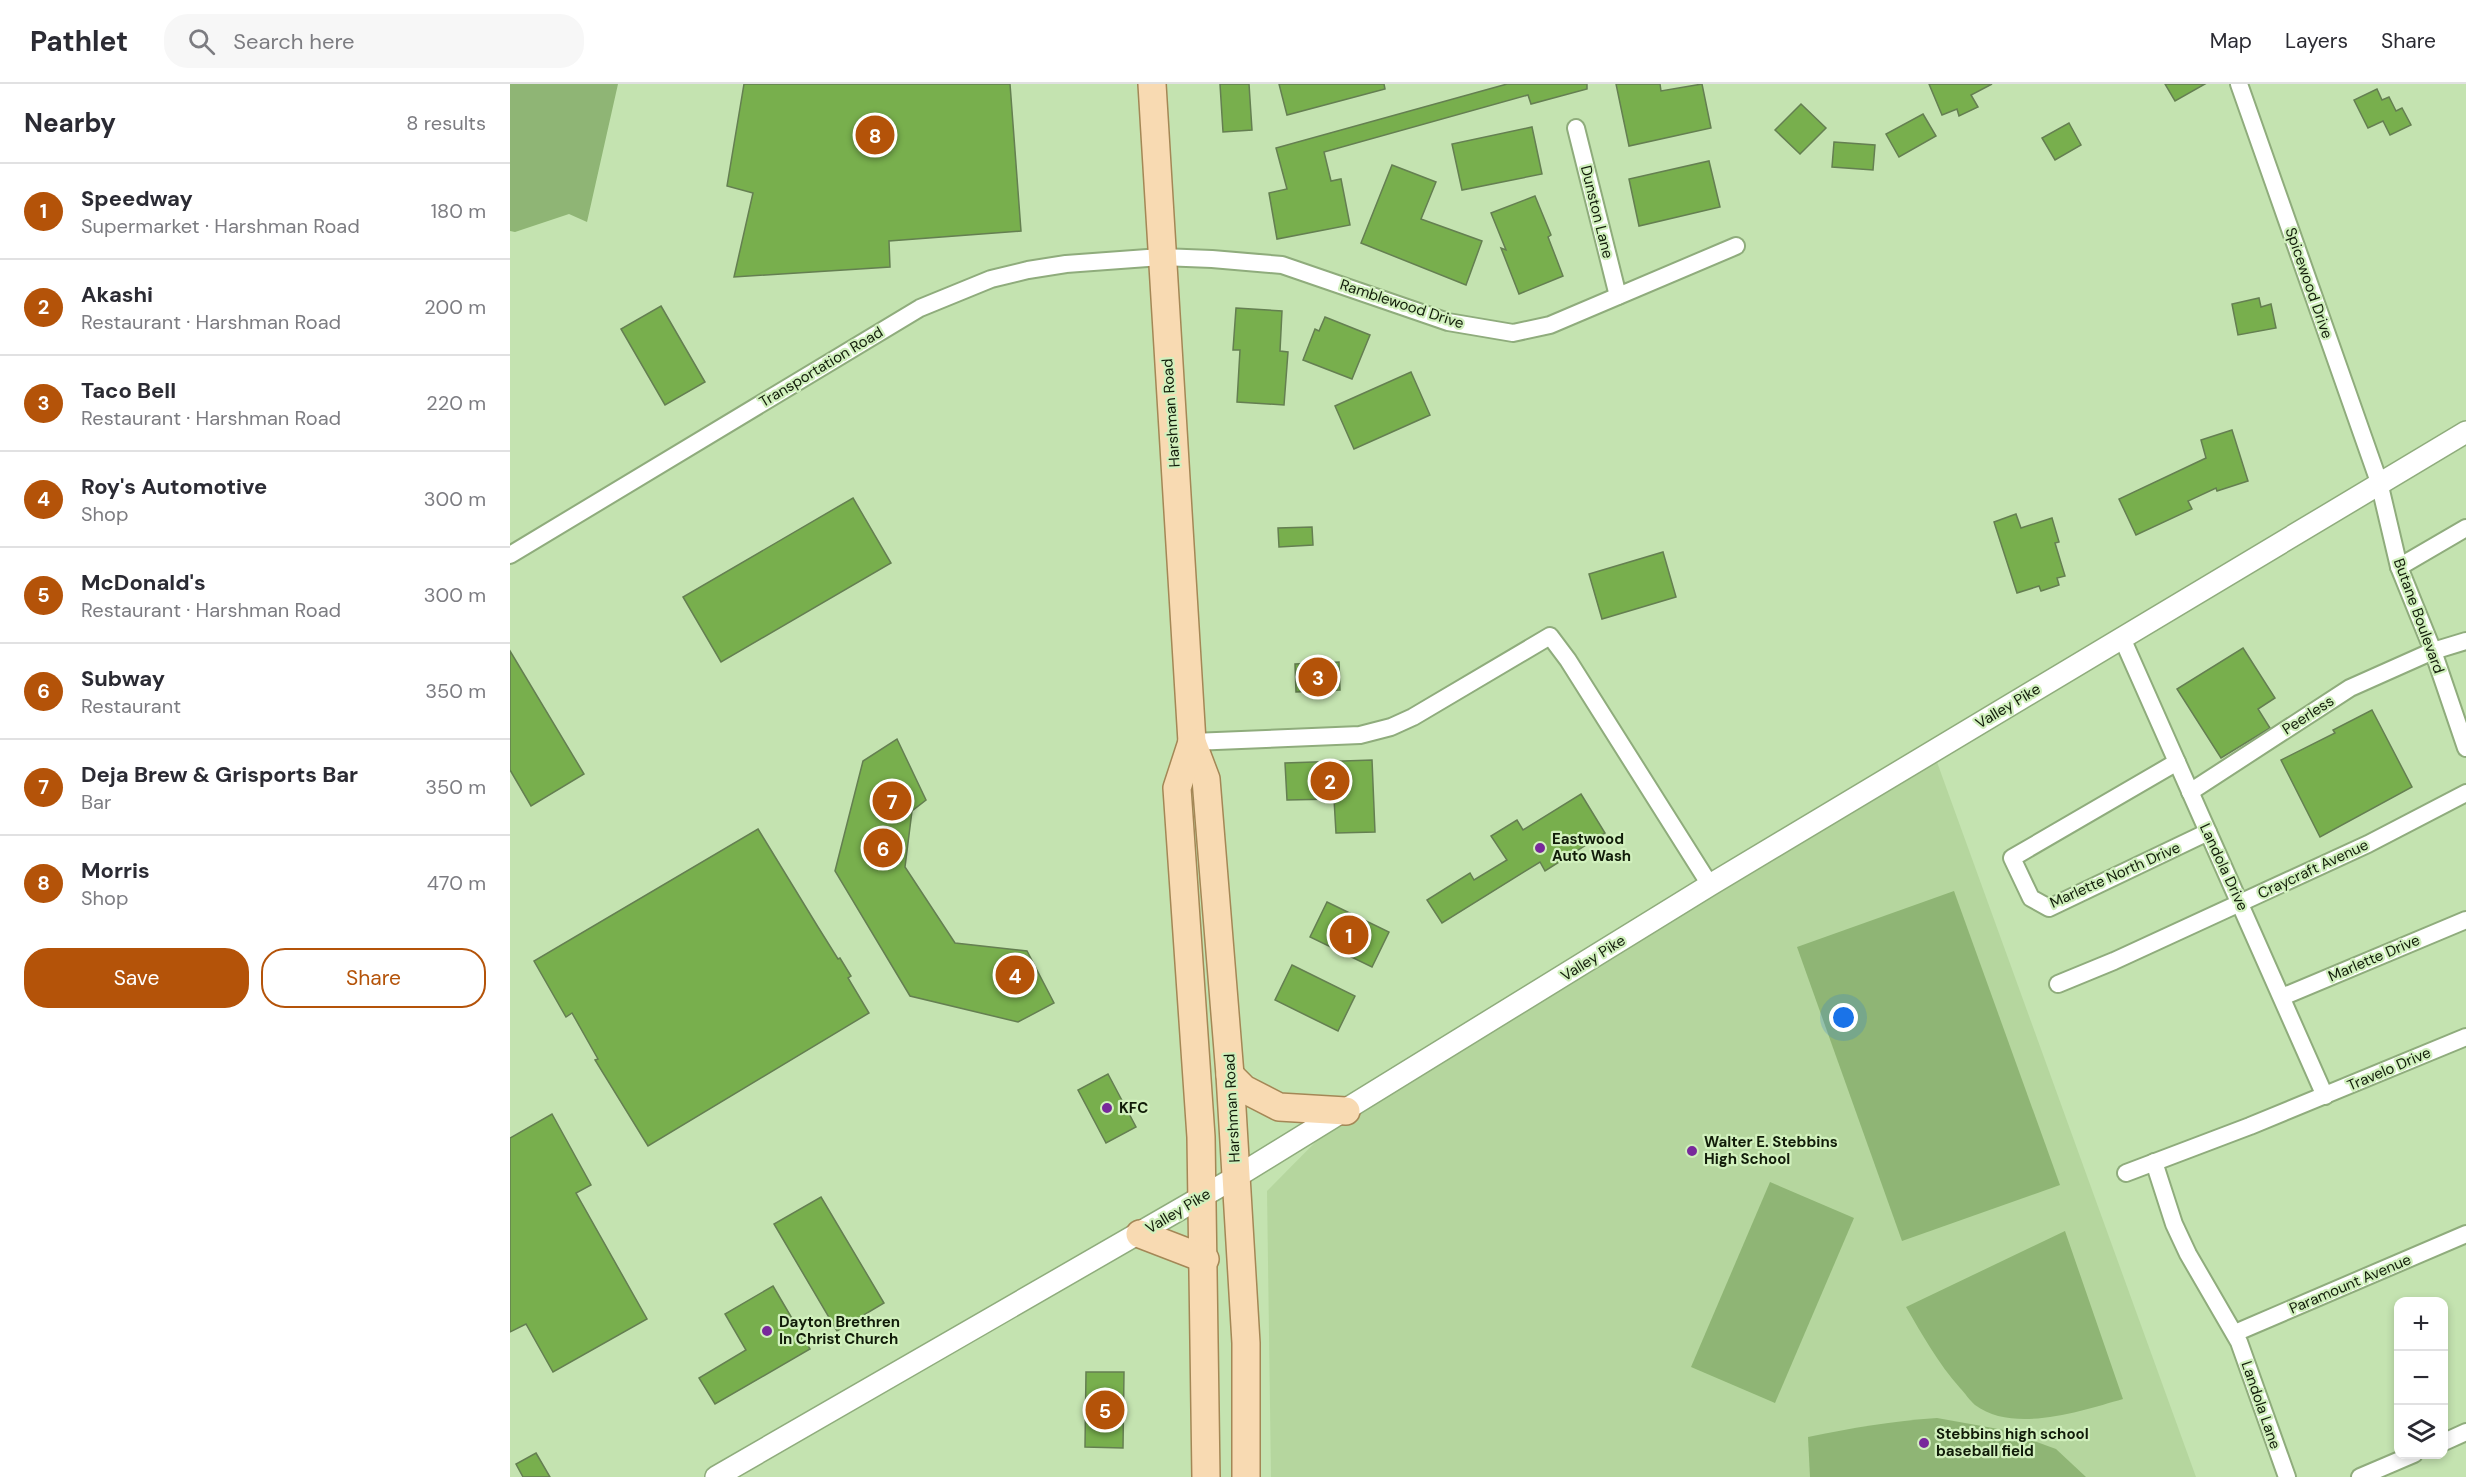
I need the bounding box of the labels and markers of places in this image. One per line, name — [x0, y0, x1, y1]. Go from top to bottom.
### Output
pin: 8 — [856, 112, 895, 158]
pin: 3 — [1298, 654, 1338, 700]
pin: 2 — [1310, 758, 1350, 804]
pin: 7 — [872, 778, 911, 824]
pin: 6 — [864, 826, 902, 870]
place label: Eastwood Auto Wash — [1552, 829, 1631, 866]
marker: Eastwood Auto Wash — [1533, 841, 1547, 855]
pin: 1 — [1330, 912, 1368, 958]
pin: 4 — [996, 952, 1034, 998]
place label: KFC — [1119, 1098, 1148, 1118]
marker: KFC — [1100, 1101, 1114, 1115]
place label: Walter E. Stebbins High School — [1704, 1132, 1838, 1169]
marker: Walter E. Stebbins High School — [1685, 1144, 1699, 1158]
place label: Dayton Brethren In Christ Church — [779, 1312, 900, 1349]
marker: Dayton Brethren In Christ Church — [760, 1324, 774, 1338]
pin: 5 — [1086, 1388, 1124, 1432]
place label: Stebbins high school baseball field — [1936, 1424, 2089, 1461]
marker: Stebbins high school baseball field — [1917, 1436, 1931, 1450]

